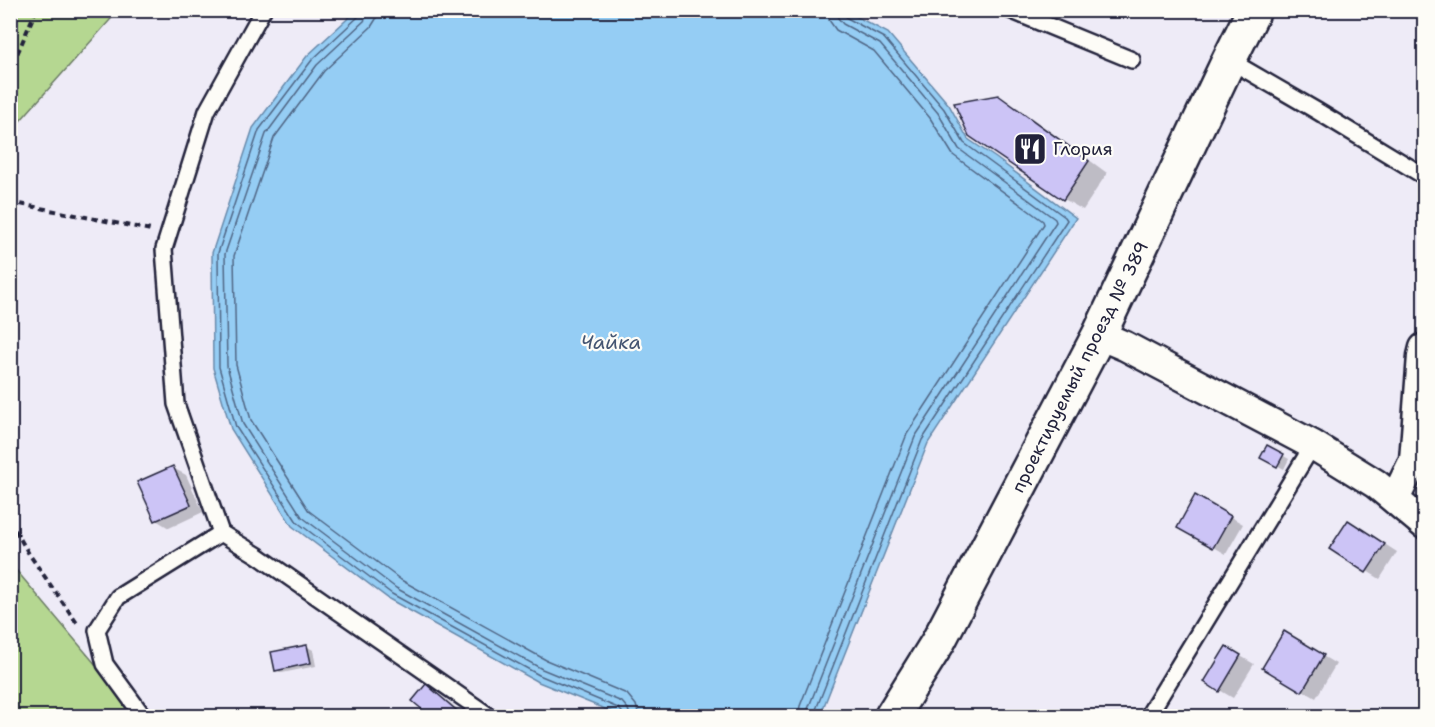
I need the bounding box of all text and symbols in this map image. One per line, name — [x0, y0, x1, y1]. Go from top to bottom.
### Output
restaurant icon: Глория — [1012, 131, 1048, 167]
place label: Глория — [1053, 137, 1113, 161]
street label: проектируемый проезд № 389 — [1006, 237, 1154, 497]
water label: Чайка — [581, 329, 641, 355]

